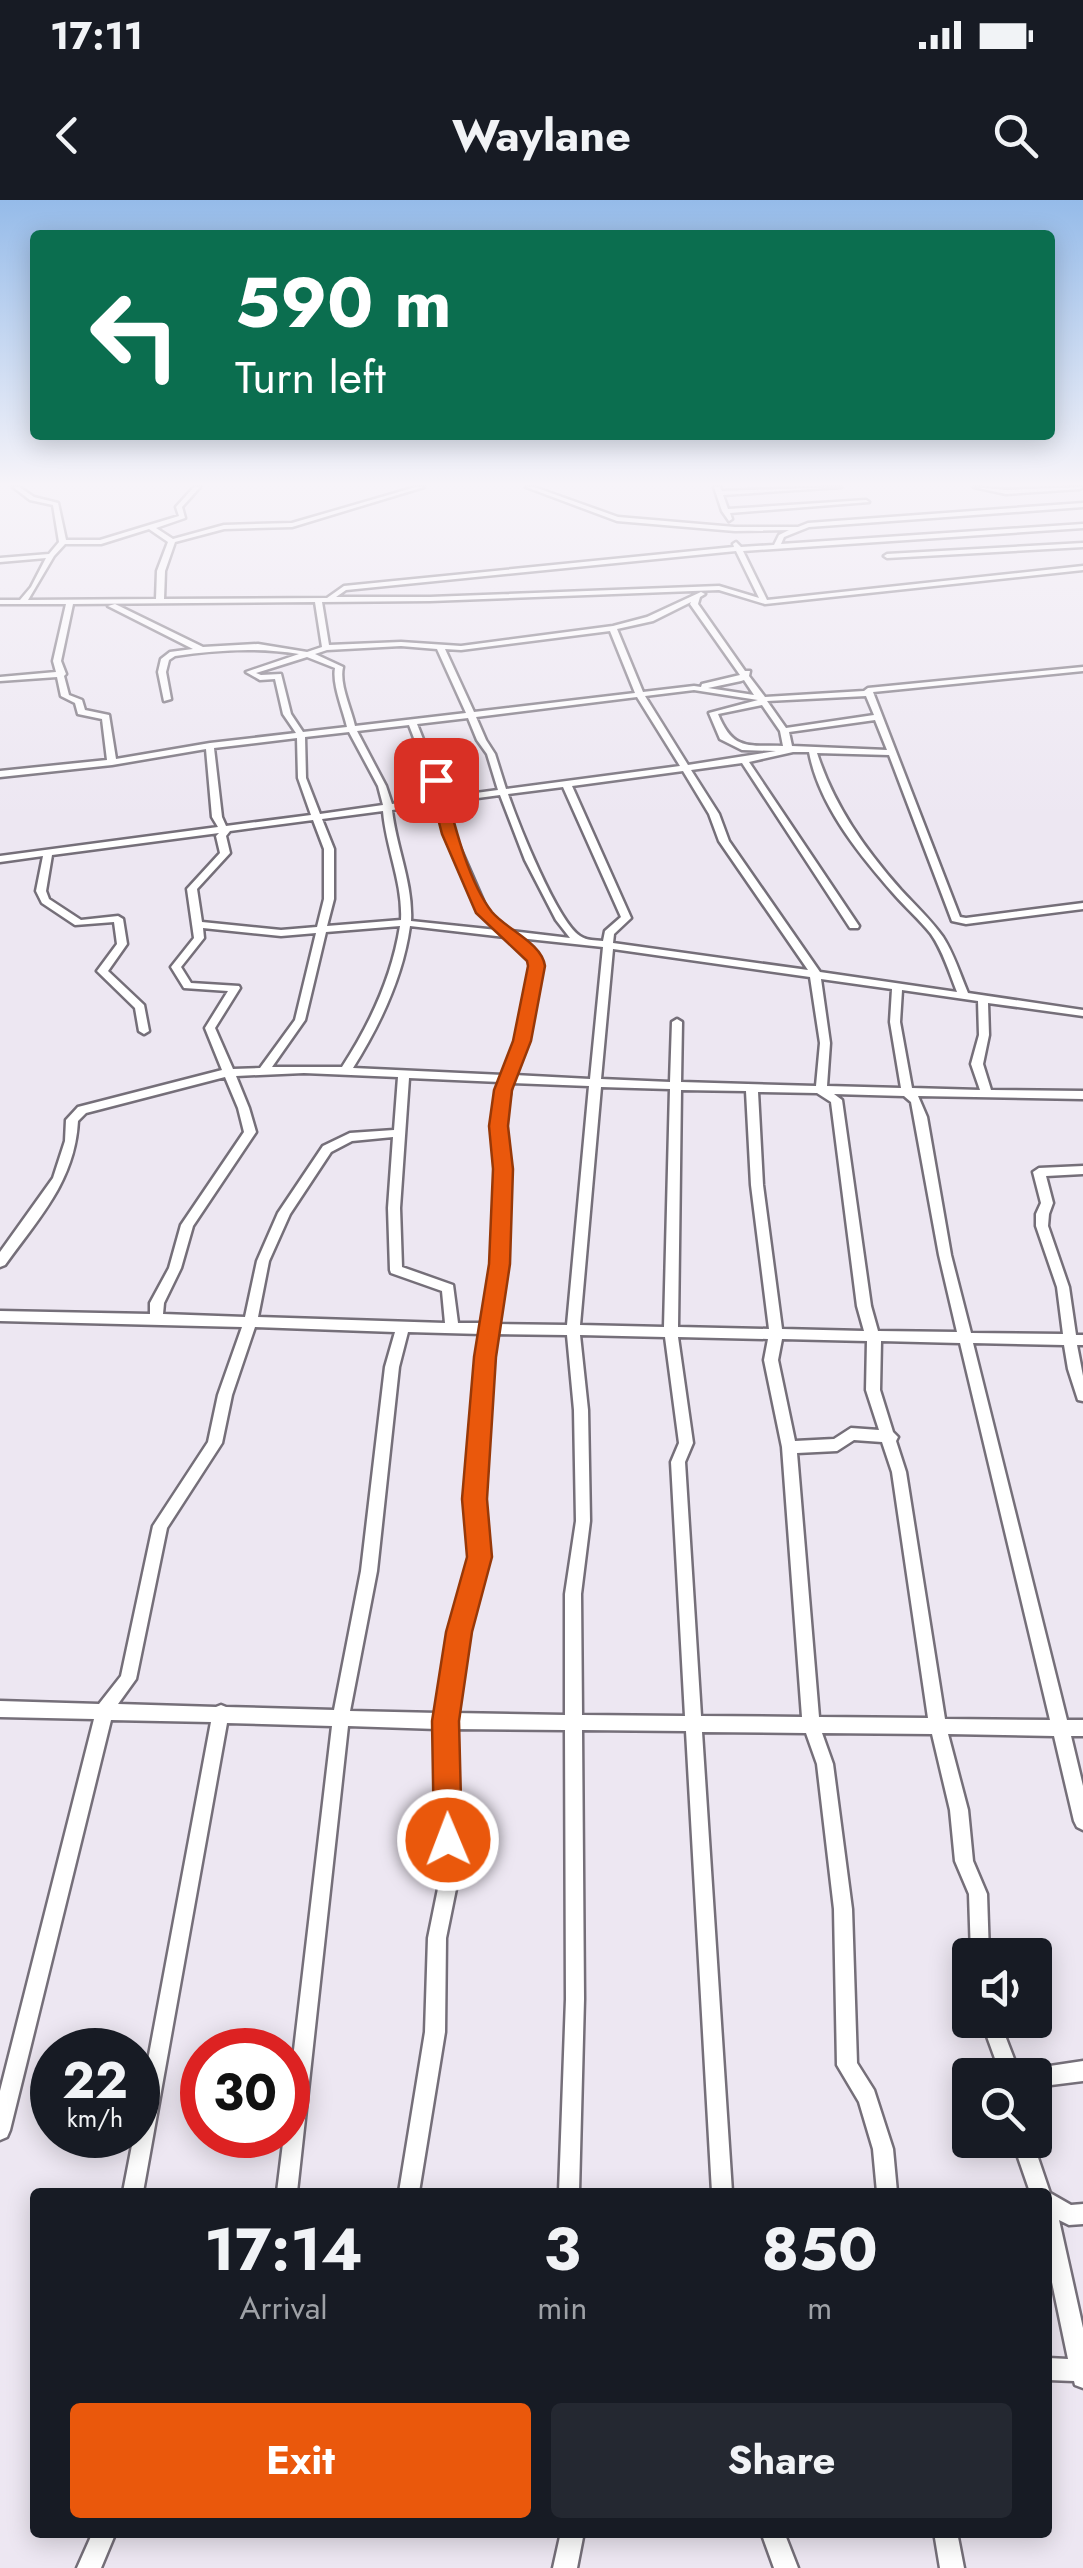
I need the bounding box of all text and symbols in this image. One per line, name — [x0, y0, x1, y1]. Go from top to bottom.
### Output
text: 17:11 — [50, 8, 143, 63]
text: Waylane — [452, 103, 631, 168]
icon: back — [40, 108, 95, 163]
icon: search — [988, 108, 1043, 163]
text: 590 m — [235, 252, 452, 353]
icon: left — [70, 270, 200, 400]
text: Turn left — [235, 345, 386, 410]
pin — [394, 738, 479, 823]
icon: arrive — [409, 753, 464, 808]
position arrow — [396, 1788, 500, 1892]
map controls — [952, 1938, 1052, 2158]
button: sound — [952, 1938, 1052, 2038]
speed limit sign: 30 — [180, 2028, 310, 2158]
text: 22 — [62, 2044, 128, 2117]
button: search — [952, 2058, 1052, 2158]
text: km/h — [67, 2100, 123, 2136]
text: 17:14 — [204, 2206, 363, 2293]
text: 3 — [544, 2206, 581, 2293]
text: 850 — [762, 2206, 878, 2293]
text: Arrival — [239, 2285, 328, 2331]
text: min — [537, 2285, 587, 2331]
text: m — [807, 2285, 832, 2331]
button: Exit — [70, 2403, 531, 2518]
button: Share — [551, 2403, 1012, 2518]

